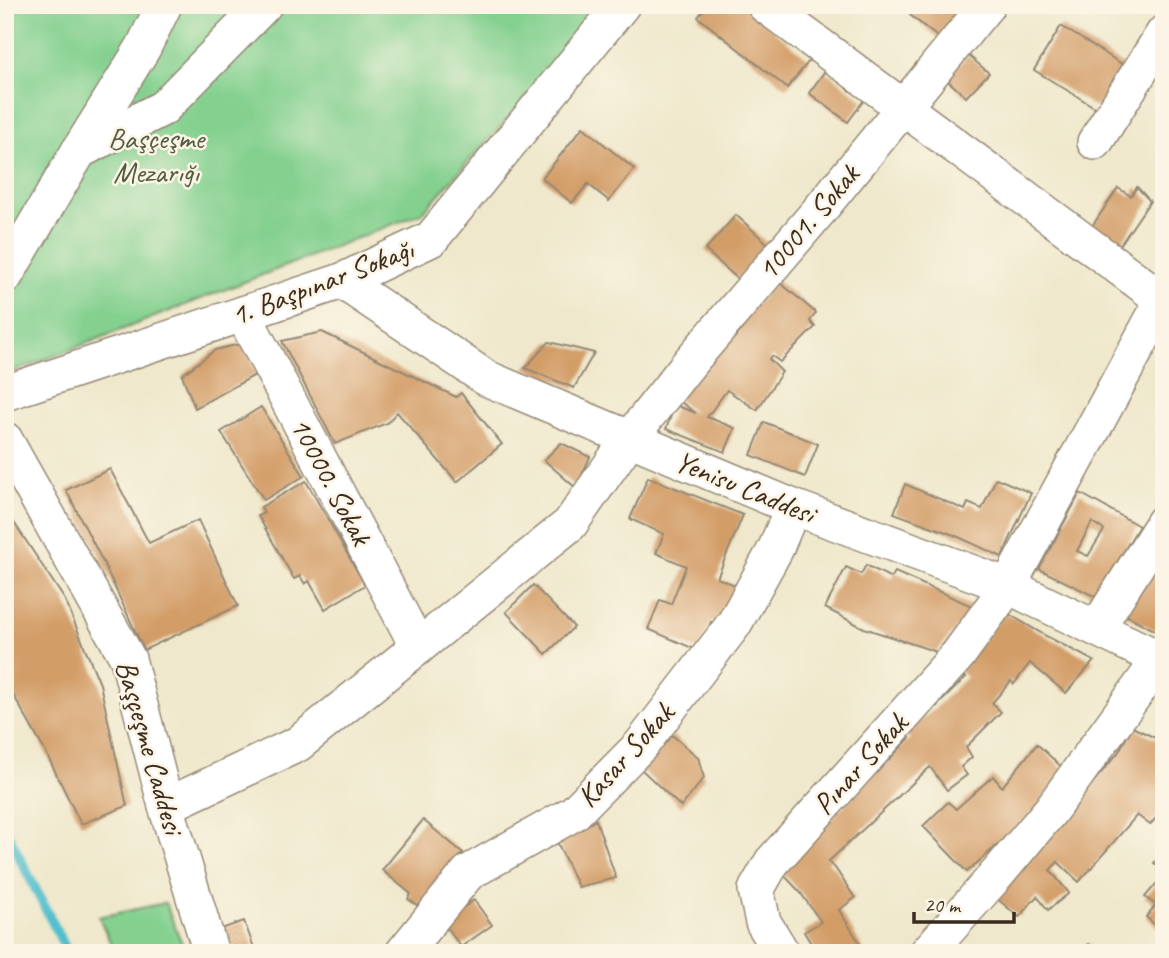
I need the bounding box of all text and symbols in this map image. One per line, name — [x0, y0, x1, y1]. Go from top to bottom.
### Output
park label: Başçeşme Mezarığı — [108, 119, 206, 191]
street label: 10001. Sokak — [749, 155, 869, 288]
street label: 1. Başpınar Sokağı — [226, 229, 420, 334]
street label: 10000. Sokak — [281, 410, 381, 553]
street label: Yenisu Caddesi — [670, 442, 824, 533]
street label: Başçeşme Caddesi — [107, 656, 194, 841]
street label: Kasar Sokak — [568, 693, 683, 815]
street label: Pınar Sokak — [805, 704, 917, 823]
scale bar — [914, 881, 1013, 925]
text: 20 m — [924, 892, 962, 918]

